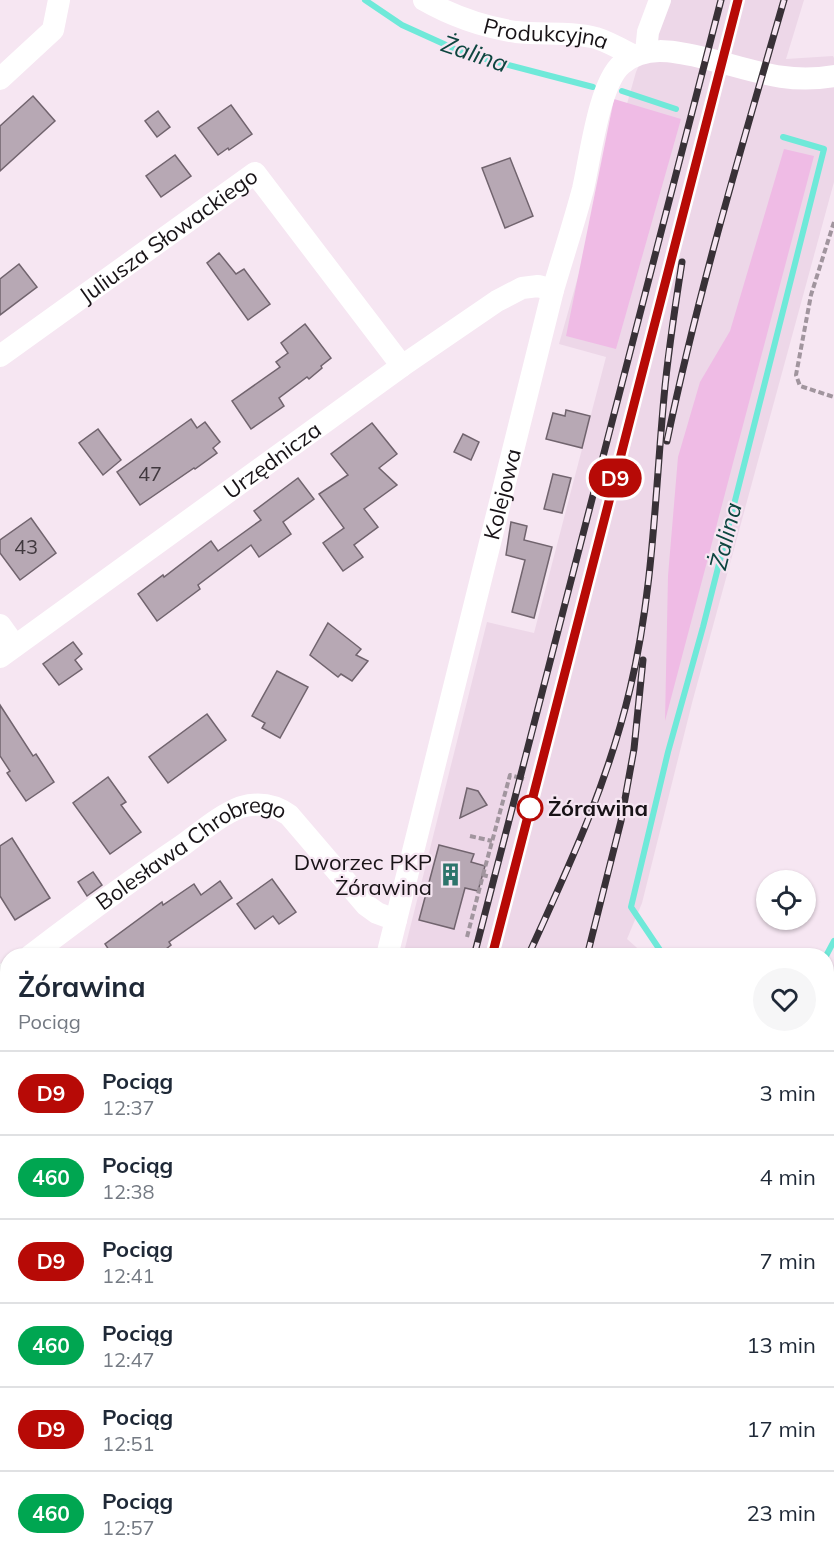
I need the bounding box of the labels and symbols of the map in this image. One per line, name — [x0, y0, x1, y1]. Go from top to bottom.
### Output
street label: Produkcyjna — [481, 12, 613, 55]
water label: Żalina — [438, 28, 512, 78]
street label: Juliusza Słowackiego — [73, 162, 263, 309]
street label: Urzędnicza — [218, 415, 327, 505]
street label: Kolejowa — [477, 446, 527, 543]
line badge: D9 — [588, 458, 642, 498]
house number: 47 — [138, 461, 162, 486]
water label: Żalina — [702, 499, 748, 573]
house number: 43 — [14, 534, 38, 559]
street label: Bolesława Chrobrego — [90, 790, 291, 916]
place label: Żórawina — [548, 794, 648, 822]
marker: Żórawina — [517, 795, 543, 821]
place label: Dworzec PKP Żórawina — [294, 848, 432, 901]
building icon: Dworzec PKP Żórawina — [437, 862, 463, 888]

